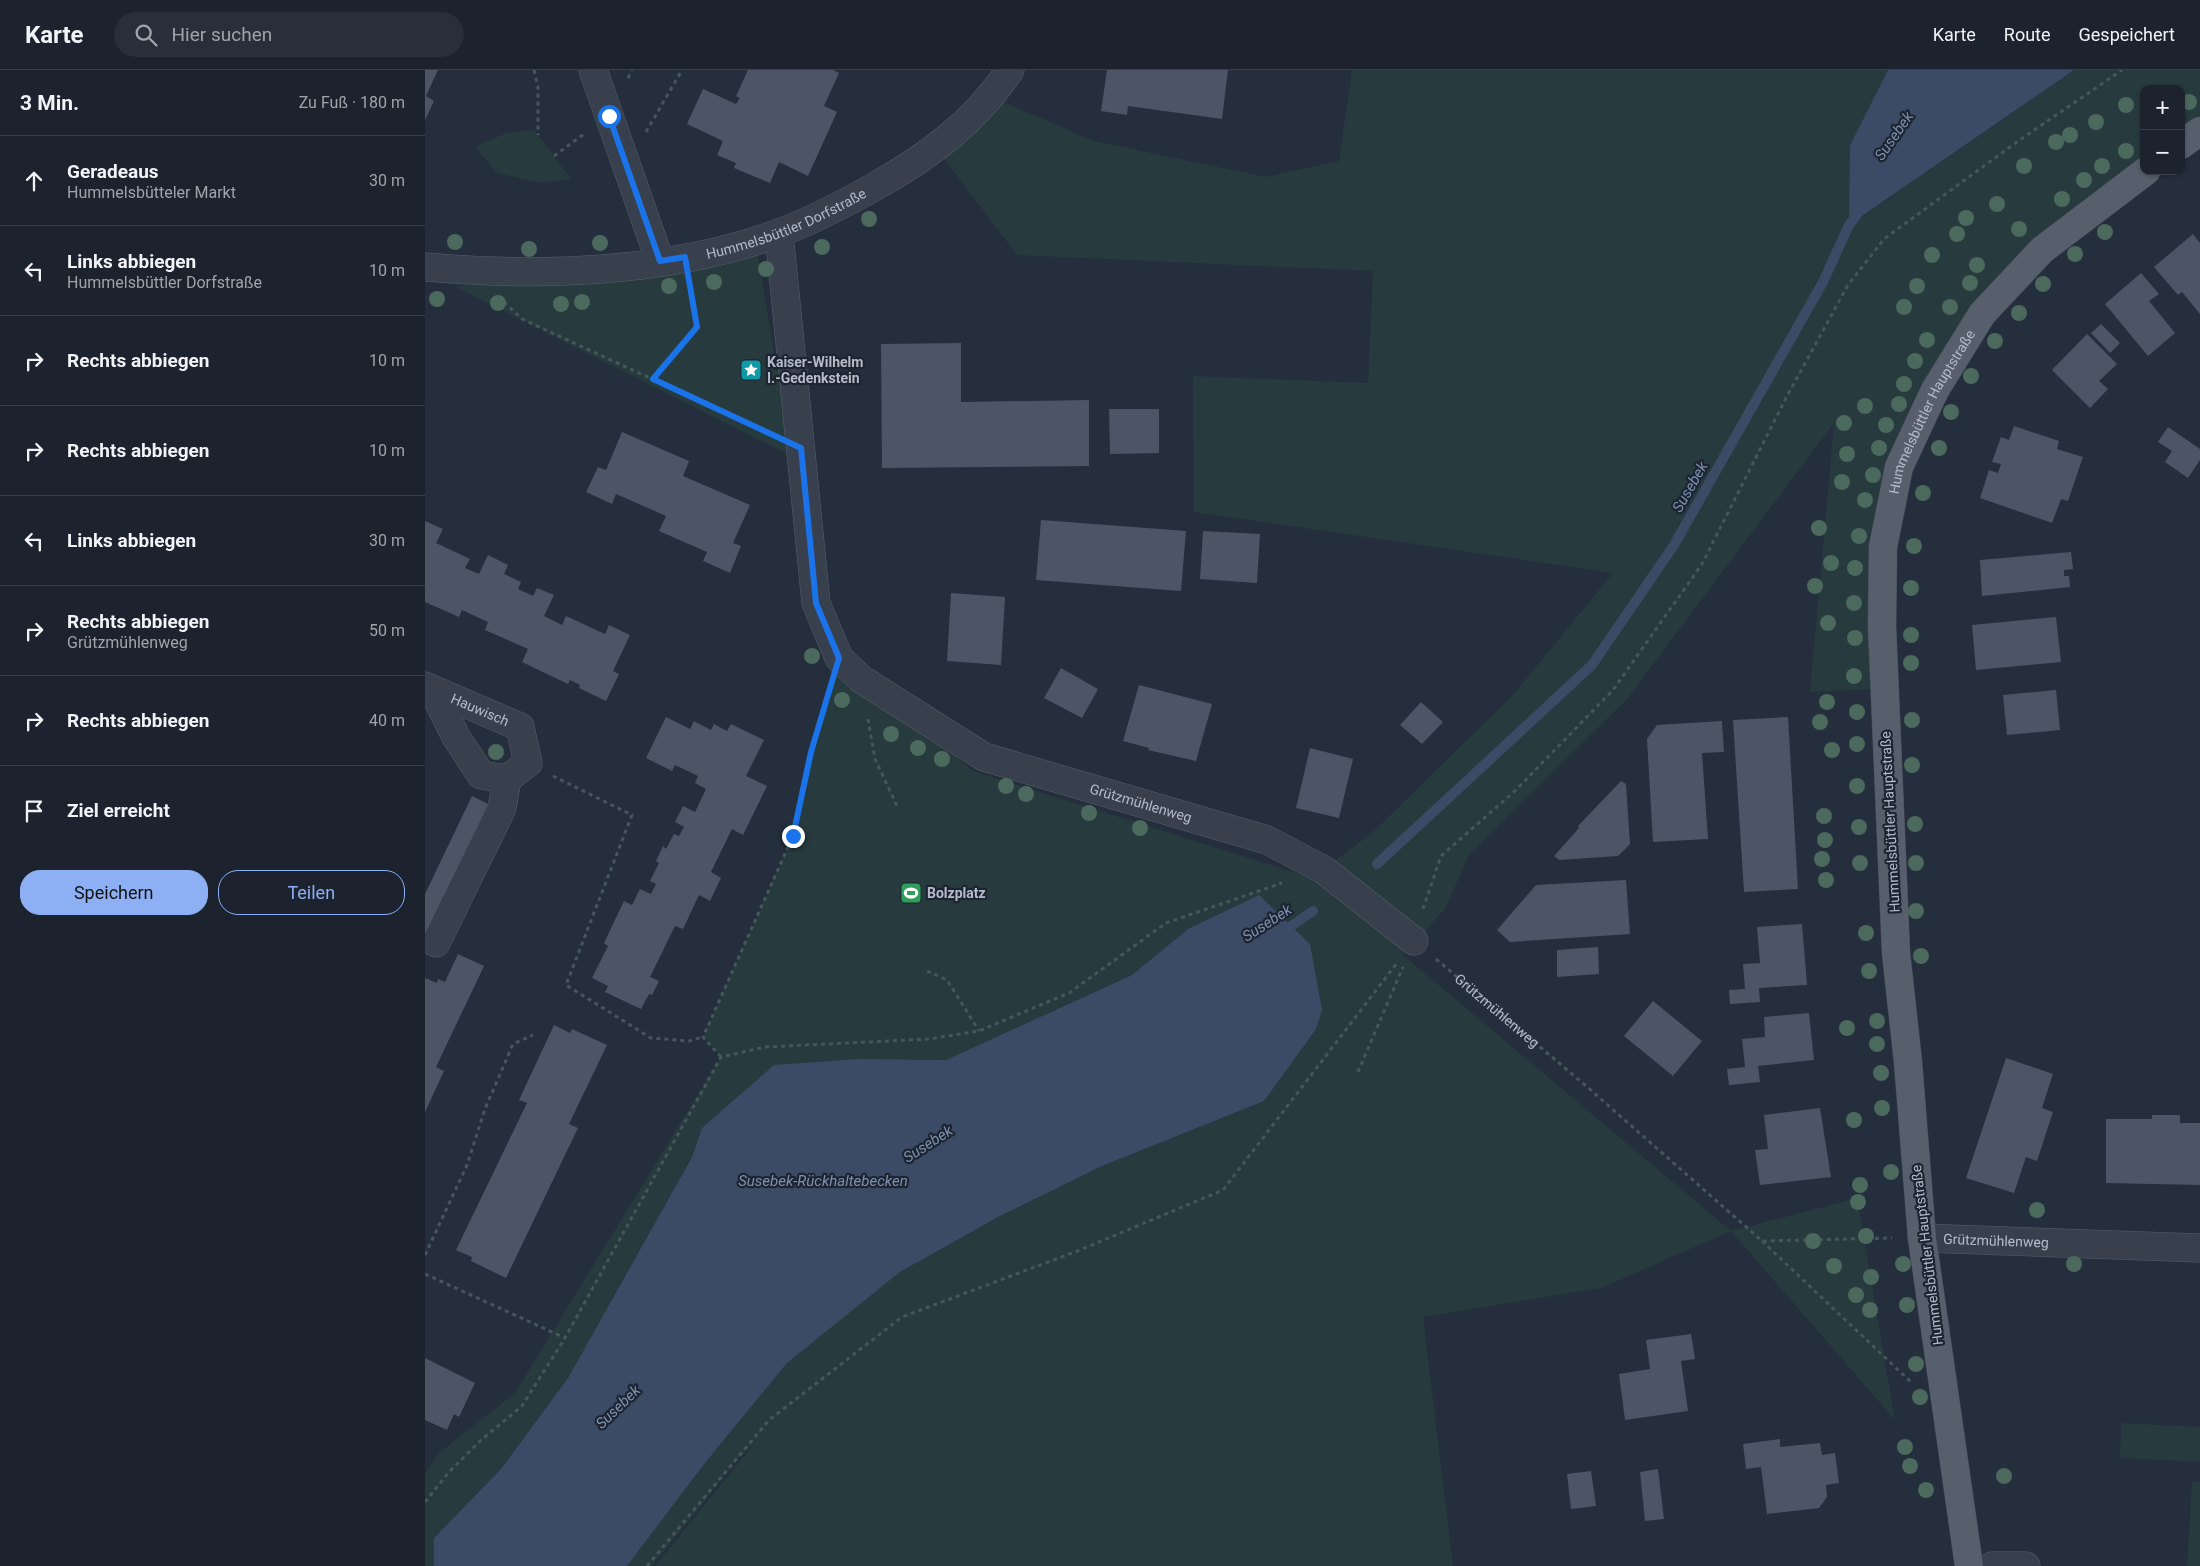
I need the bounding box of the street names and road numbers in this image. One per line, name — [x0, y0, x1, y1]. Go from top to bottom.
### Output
street label: Hummelsbüttler Dorfstraße — [705, 185, 869, 262]
street label: Hummelsbüttler Hauptstraße — [1886, 327, 1978, 495]
street label: Hauwisch — [449, 690, 512, 729]
street label: Hummelsbüttler Hauptstraße — [1877, 731, 1903, 913]
street label: Grützmühlenweg — [1088, 780, 1194, 826]
street label: Grützmühlenweg — [1452, 970, 1543, 1051]
street label: Hummelsbüttler Hauptstraße — [1908, 1164, 1946, 1346]
street label: Grützmühlenweg — [1943, 1231, 2049, 1251]

